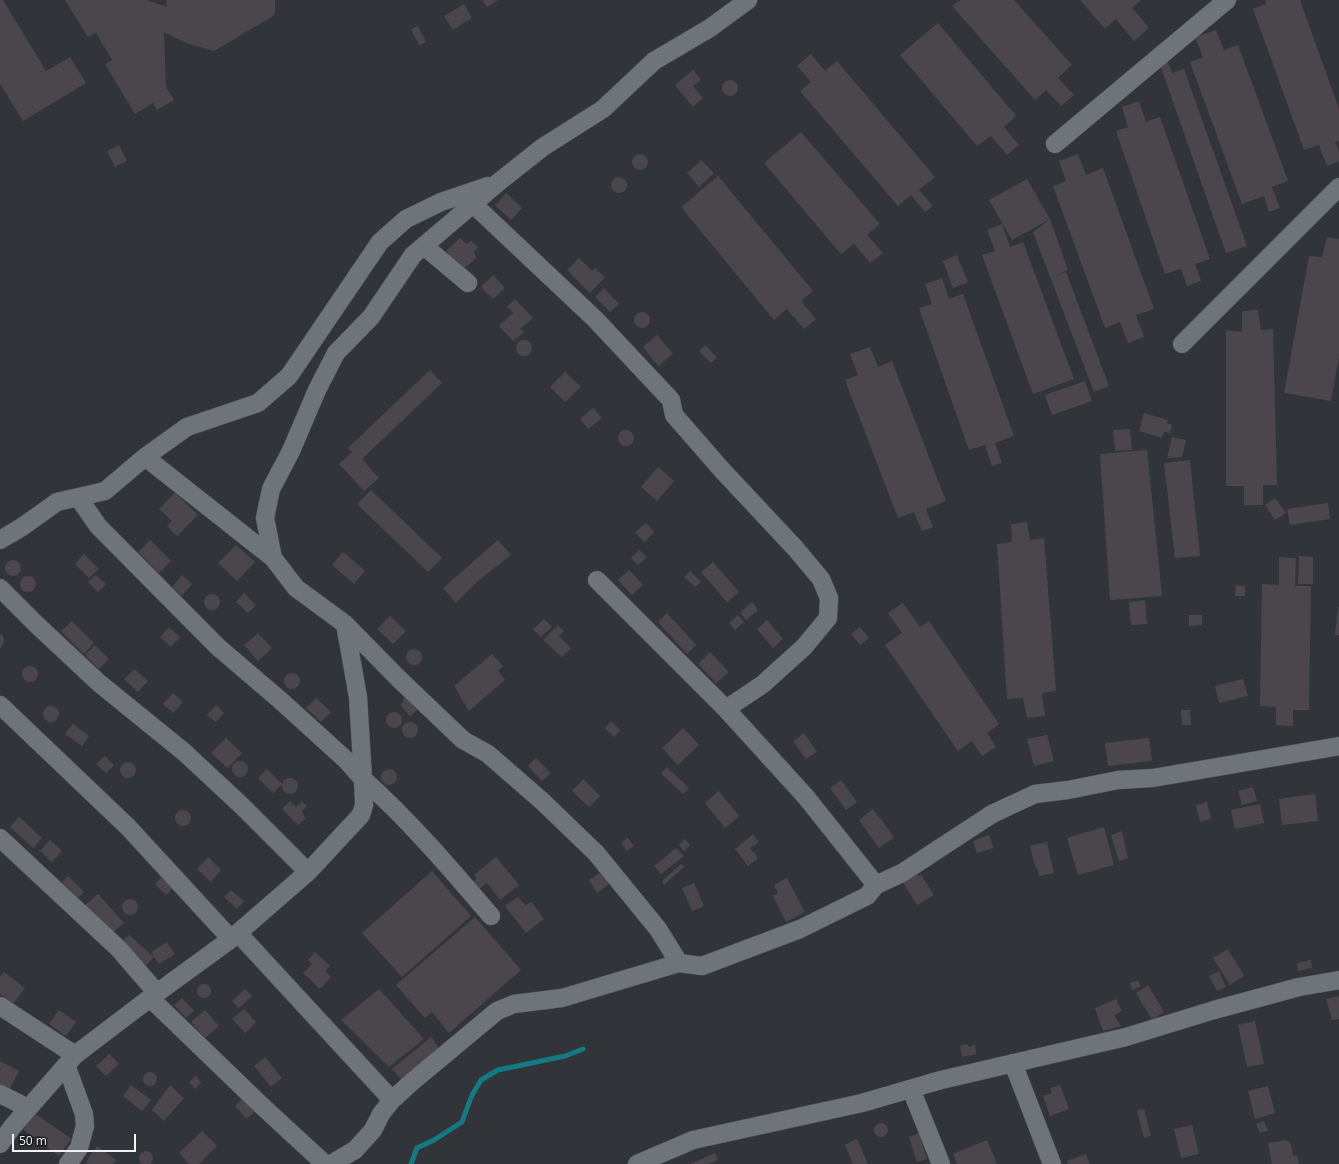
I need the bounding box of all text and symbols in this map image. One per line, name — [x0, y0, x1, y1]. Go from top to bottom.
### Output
scale bar — [14, 1126, 138, 1152]
text: 50 m — [19, 1132, 47, 1149]

